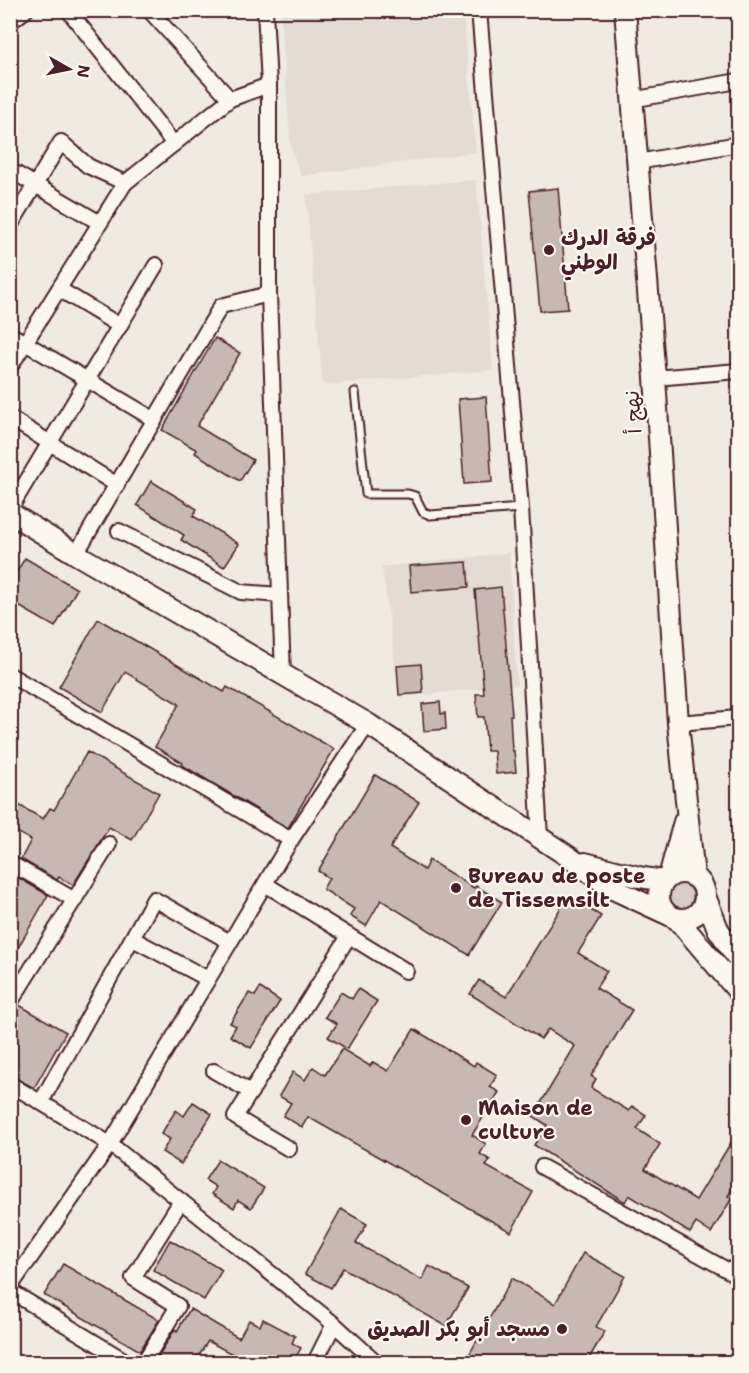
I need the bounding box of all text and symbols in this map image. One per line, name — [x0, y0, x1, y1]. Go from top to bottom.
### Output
north arrow — [39, 39, 99, 99]
text: N — [72, 63, 95, 79]
place label: فرقة الدرك الوطني — [561, 224, 656, 281]
marker: فرقة الدرك الوطني — [542, 243, 556, 257]
street label: نهج أ — [618, 389, 648, 435]
place label: Bureau de poste de Tissemsilt — [468, 862, 646, 914]
marker: Bureau de poste de Tissemsilt — [449, 881, 463, 895]
place label: Maison de culture — [478, 1094, 593, 1146]
marker: Maison de culture — [459, 1113, 473, 1127]
place label: مسجد أبو بكر الصديق — [367, 1315, 550, 1343]
marker: مسجد أبو بكر الصديق — [555, 1322, 569, 1336]

